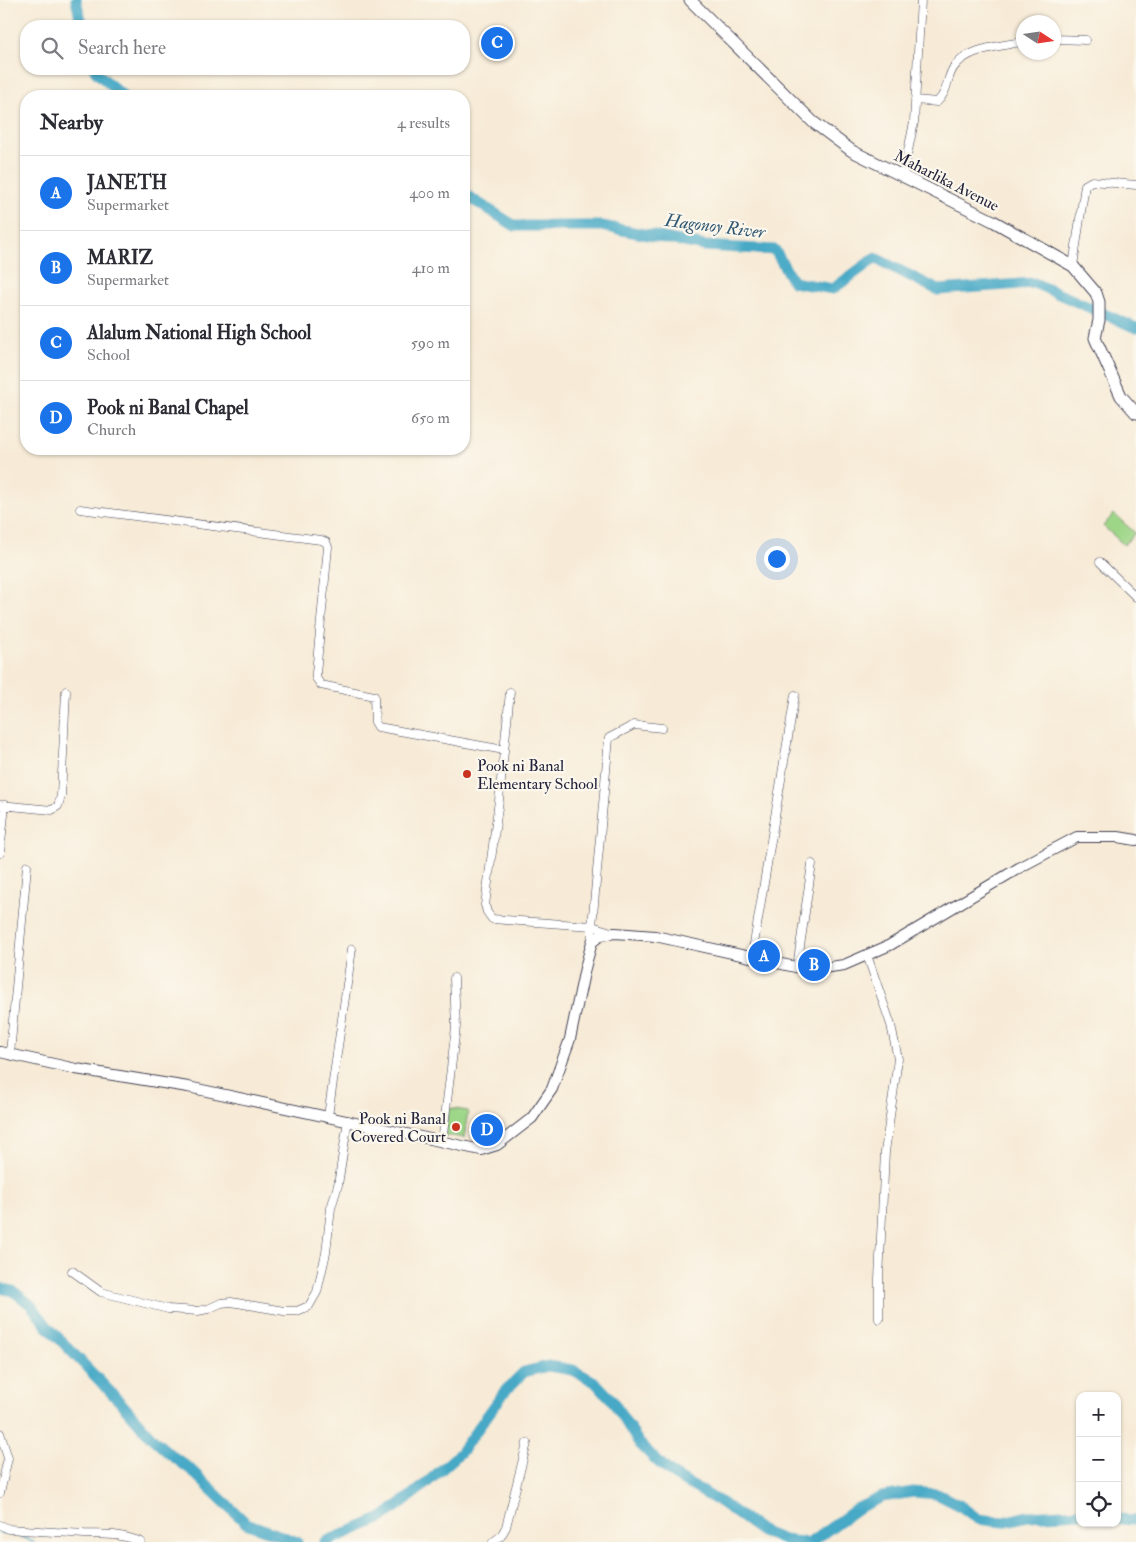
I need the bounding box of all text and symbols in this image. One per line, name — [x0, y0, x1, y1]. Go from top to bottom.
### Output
north arrow — [1016, 15, 1061, 60]
search box — [20, 20, 470, 75]
pin: C — [481, 24, 513, 62]
icon: search — [38, 34, 66, 62]
text: Search here — [78, 36, 166, 60]
text: Nearby — [40, 109, 103, 136]
text: 4 results — [397, 113, 450, 133]
street label: Maharlika Avenue — [891, 146, 1003, 216]
text: JANETH — [87, 171, 167, 195]
text: A — [51, 183, 61, 203]
text: 400 m — [409, 183, 450, 203]
text: Supermarket — [87, 195, 169, 215]
water label: Hagonoy River — [663, 209, 768, 244]
text: MARIZ — [87, 246, 153, 270]
text: B — [51, 258, 61, 278]
text: 410 m — [412, 258, 450, 278]
text: Supermarket — [87, 270, 169, 290]
text: Alalum National High School — [87, 321, 311, 345]
text: C — [50, 333, 62, 353]
text: 590 m — [411, 333, 450, 353]
text: School — [87, 345, 130, 365]
text: Pook ni Banal Chapel — [87, 396, 249, 420]
text: D — [49, 408, 63, 428]
text: 650 m — [411, 408, 450, 428]
text: Church — [87, 420, 136, 440]
your location — [764, 546, 790, 572]
place label: Pook ni Banal Elementary School — [477, 756, 598, 794]
marker: Pook ni Banal Elementary School — [461, 768, 473, 780]
pin: A — [748, 937, 780, 975]
pin: B — [798, 946, 830, 984]
place label: Pook ni Banal Covered Court — [351, 1109, 446, 1147]
pin: D — [471, 1111, 503, 1149]
marker: Pook ni Banal Covered Court — [450, 1121, 462, 1133]
map controls — [1076, 1392, 1121, 1527]
button: + — [1076, 1392, 1121, 1437]
button: − — [1076, 1437, 1121, 1482]
button: locate — [1076, 1482, 1121, 1527]

